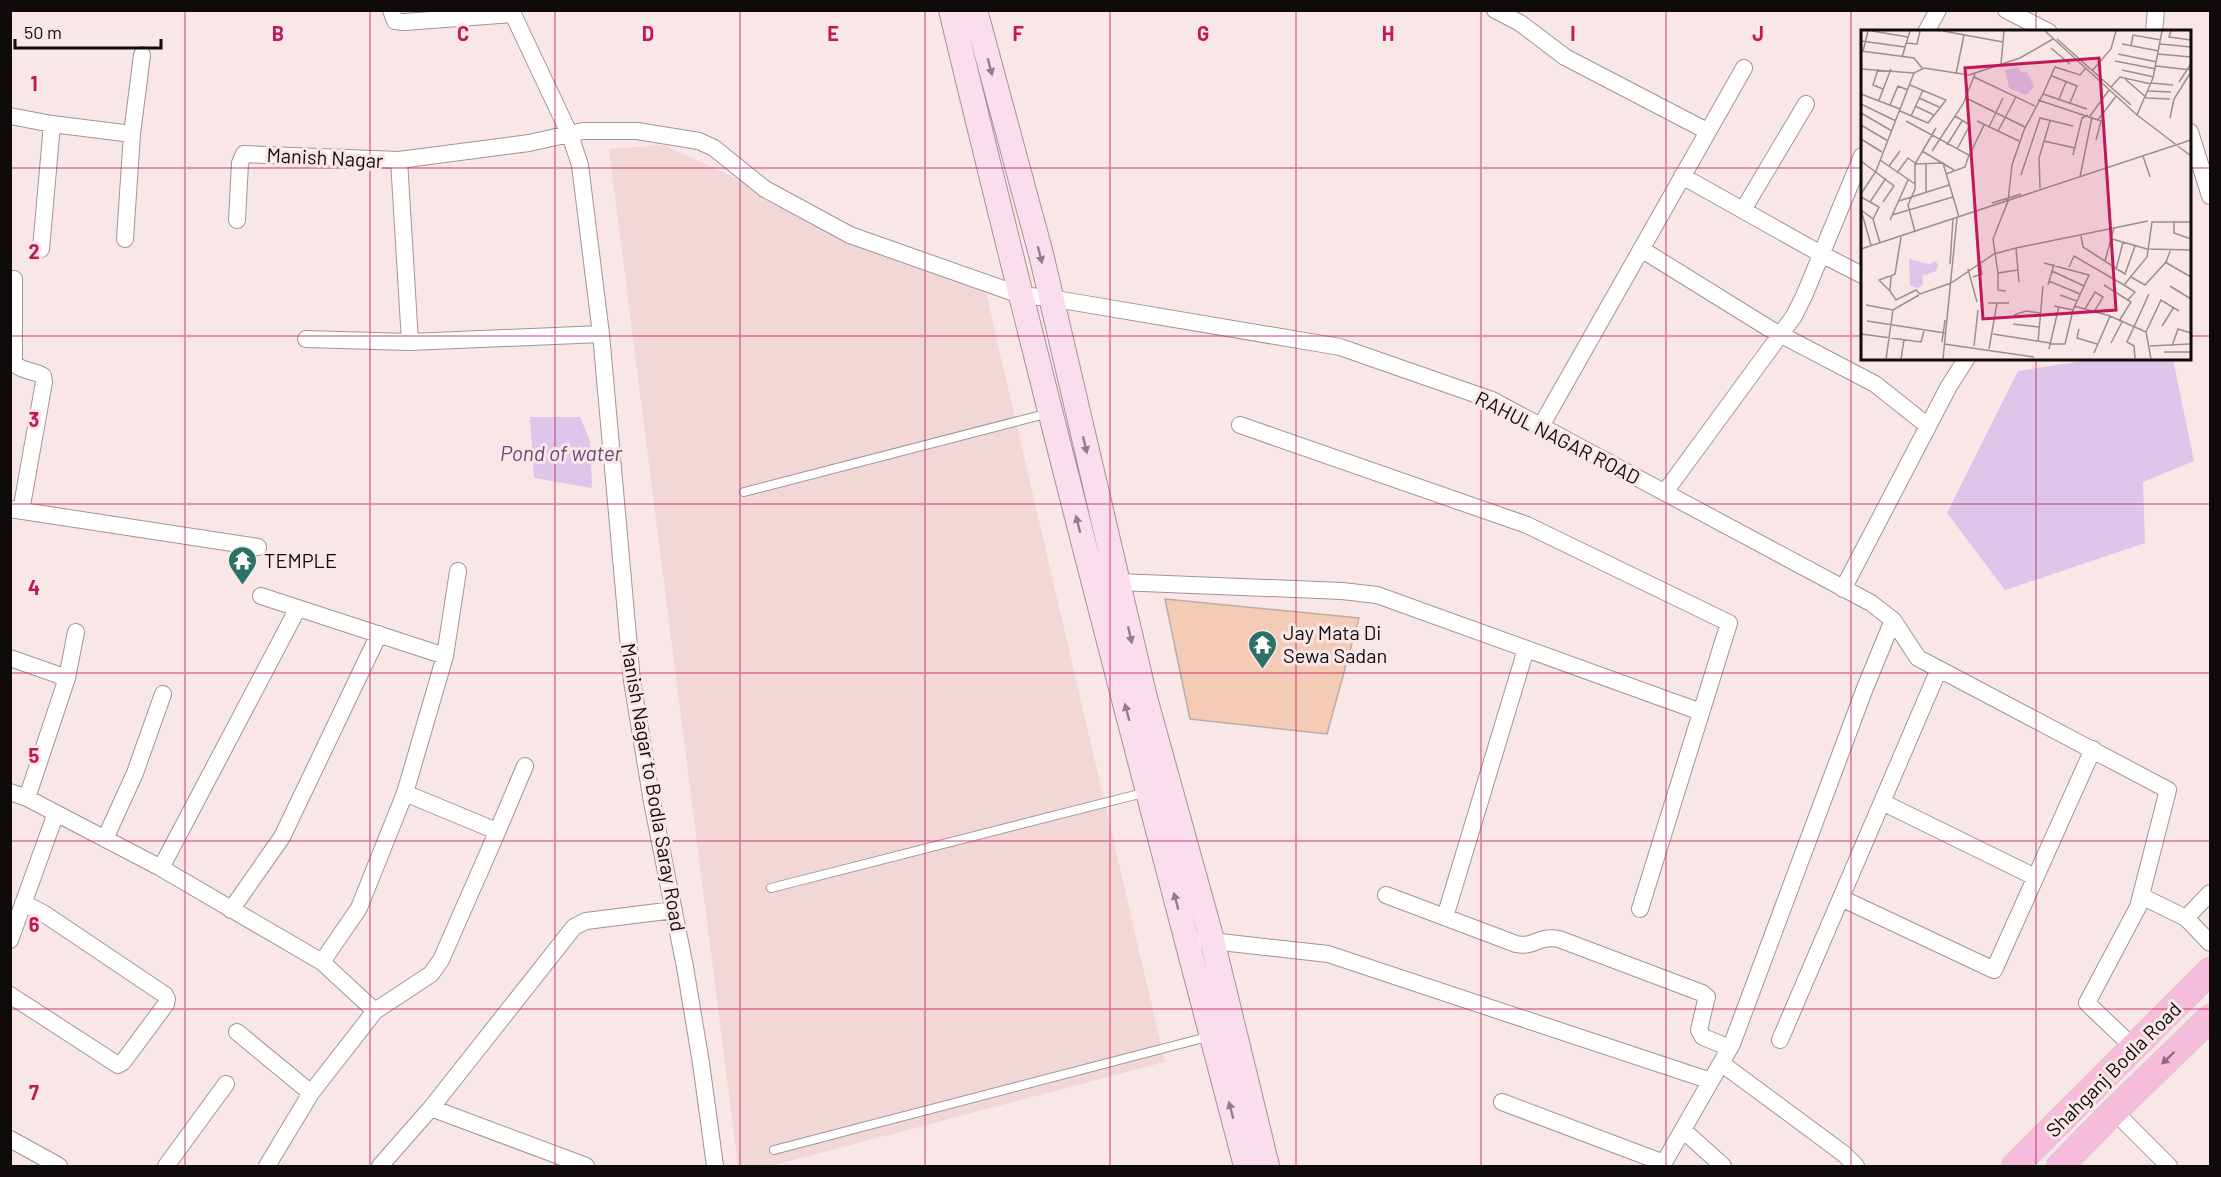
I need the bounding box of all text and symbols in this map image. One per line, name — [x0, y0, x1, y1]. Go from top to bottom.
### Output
scale bar — [15, 12, 160, 50]
text: 50 m — [24, 21, 62, 43]
text: B — [272, 21, 284, 45]
text: C — [457, 21, 469, 45]
text: D — [642, 21, 654, 45]
text: E — [827, 21, 839, 45]
text: F — [1012, 21, 1024, 45]
text: G — [1197, 21, 1209, 45]
text: H — [1382, 21, 1394, 45]
text: I — [1570, 21, 1576, 45]
text: J — [1752, 21, 1764, 45]
inset map — [1861, 30, 2191, 360]
one-way arrow — [986, 58, 995, 76]
text: 1 — [30, 71, 38, 95]
street label: Manish Nagar — [266, 142, 384, 172]
text: 2 — [28, 239, 40, 263]
one-way arrow — [1036, 246, 1046, 264]
street label: RAHUL NAGAR ROAD — [1472, 385, 1644, 489]
text: 3 — [29, 407, 39, 431]
one-way arrow — [1081, 436, 1090, 455]
water label: Pond of water — [500, 440, 622, 465]
one-way arrow — [1072, 514, 1082, 533]
temple icon: TEMPLE — [227, 544, 259, 586]
place label: TEMPLE — [264, 548, 337, 572]
text: 4 — [28, 575, 40, 599]
place label: Jay Mata Di Sewa Sadan — [1283, 620, 1387, 667]
one-way arrow — [1126, 626, 1135, 645]
temple icon: Jay Mata Di Sewa Sadan — [1246, 628, 1278, 670]
street label: Manish Nagar to Bodla Saray Road — [617, 641, 691, 933]
one-way arrow — [1121, 703, 1131, 721]
text: 5 — [29, 743, 40, 767]
one-way arrow — [1171, 892, 1181, 910]
text: 6 — [29, 912, 40, 936]
street label: Shahganj Bodla Road — [2040, 996, 2186, 1142]
one-way arrow — [2162, 1051, 2176, 1065]
text: 7 — [29, 1080, 39, 1104]
one-way arrow — [1225, 1101, 1235, 1119]

